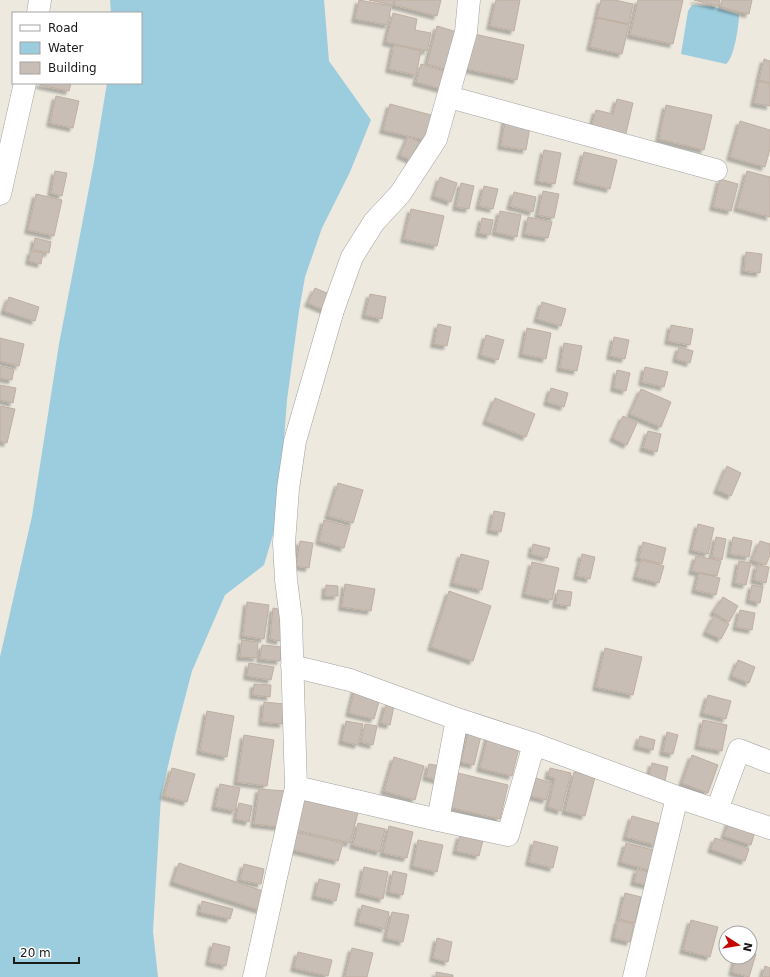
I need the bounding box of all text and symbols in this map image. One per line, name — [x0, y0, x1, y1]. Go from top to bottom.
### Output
legend — [12, 12, 142, 84]
text: Road — [48, 21, 78, 35]
text: Water — [48, 41, 84, 55]
text: Building — [48, 61, 97, 75]
north arrow — [718, 925, 758, 965]
scale bar — [14, 939, 79, 965]
text: N — [740, 941, 755, 953]
text: 20 m — [20, 946, 51, 960]

